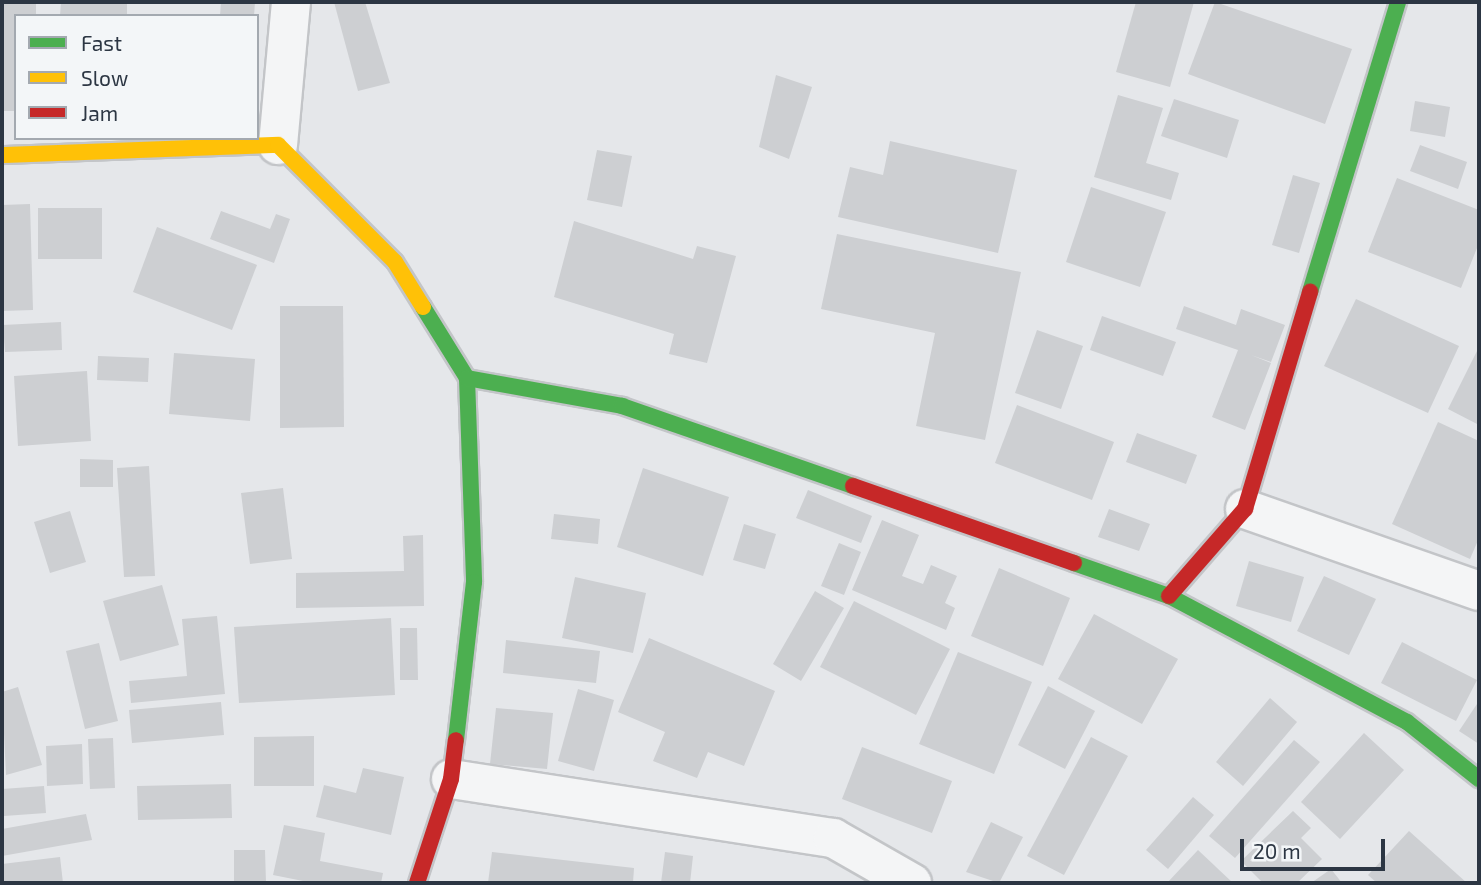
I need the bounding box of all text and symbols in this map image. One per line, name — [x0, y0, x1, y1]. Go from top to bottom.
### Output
legend — [14, 14, 259, 140]
text: Fast — [81, 30, 122, 55]
text: Slow — [81, 65, 128, 90]
text: Jam — [81, 100, 118, 125]
scale bar — [1243, 826, 1388, 870]
text: 20 m — [1253, 838, 1301, 863]

